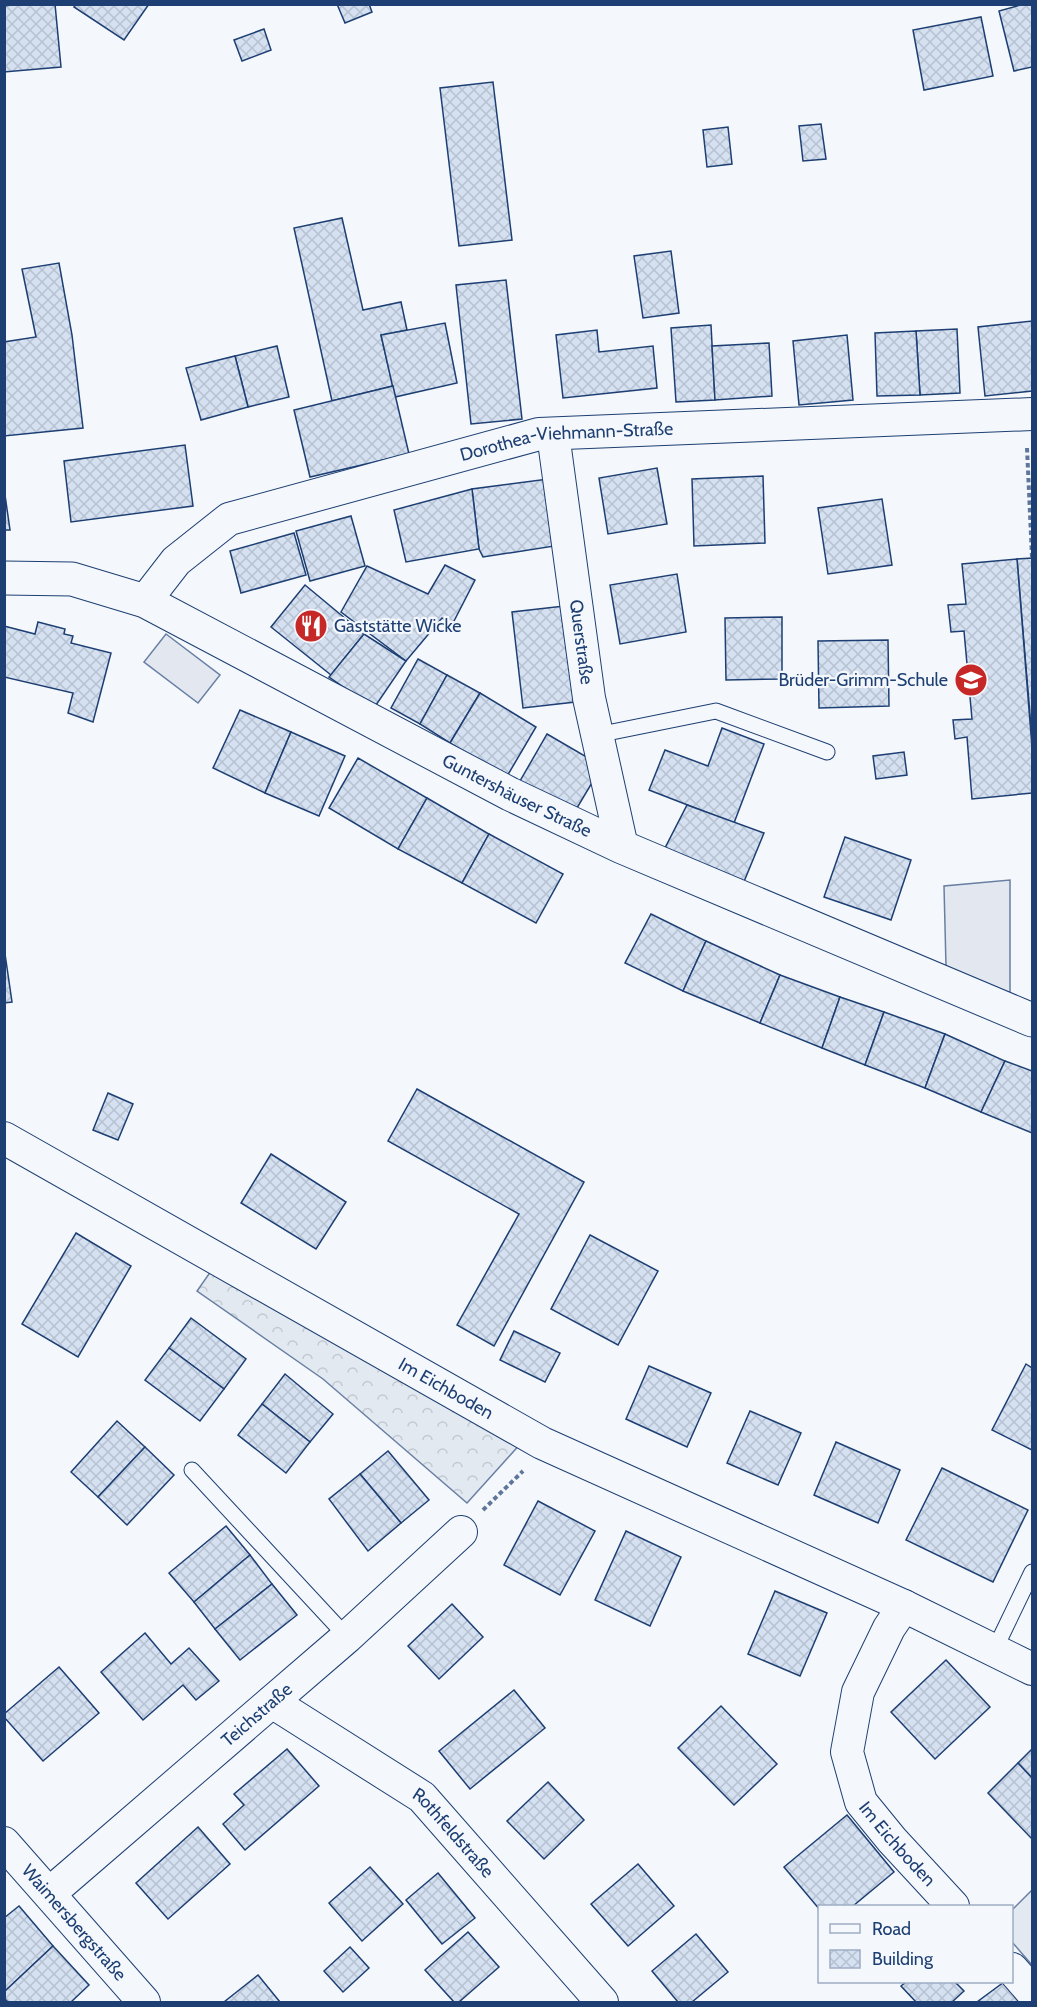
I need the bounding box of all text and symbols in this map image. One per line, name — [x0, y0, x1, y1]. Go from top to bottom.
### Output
street label: Dorothea-Viehmann-Straße — [457, 418, 674, 466]
street label: Querstraße — [565, 598, 598, 686]
restaurant icon: Gaststätte Wicke — [293, 608, 329, 644]
place label: Gaststätte Wicke — [334, 615, 461, 637]
school or university icon: Brüder-Grimm-Schule — [953, 662, 989, 698]
place label: Brüder-Grimm-Schule — [778, 669, 948, 691]
street label: Guntershäuser Straße — [438, 749, 595, 842]
street label: Im Eichboden — [395, 1353, 497, 1424]
street label: Teichstraße — [217, 1678, 297, 1751]
street label: Rothfeldstraße — [409, 1783, 499, 1882]
street label: Im Eichboden — [854, 1797, 940, 1891]
street label: Waimersbergstraße — [17, 1860, 131, 1985]
legend — [818, 1905, 1013, 1983]
text: Road — [872, 1918, 911, 1940]
text: Building — [872, 1948, 934, 1970]

